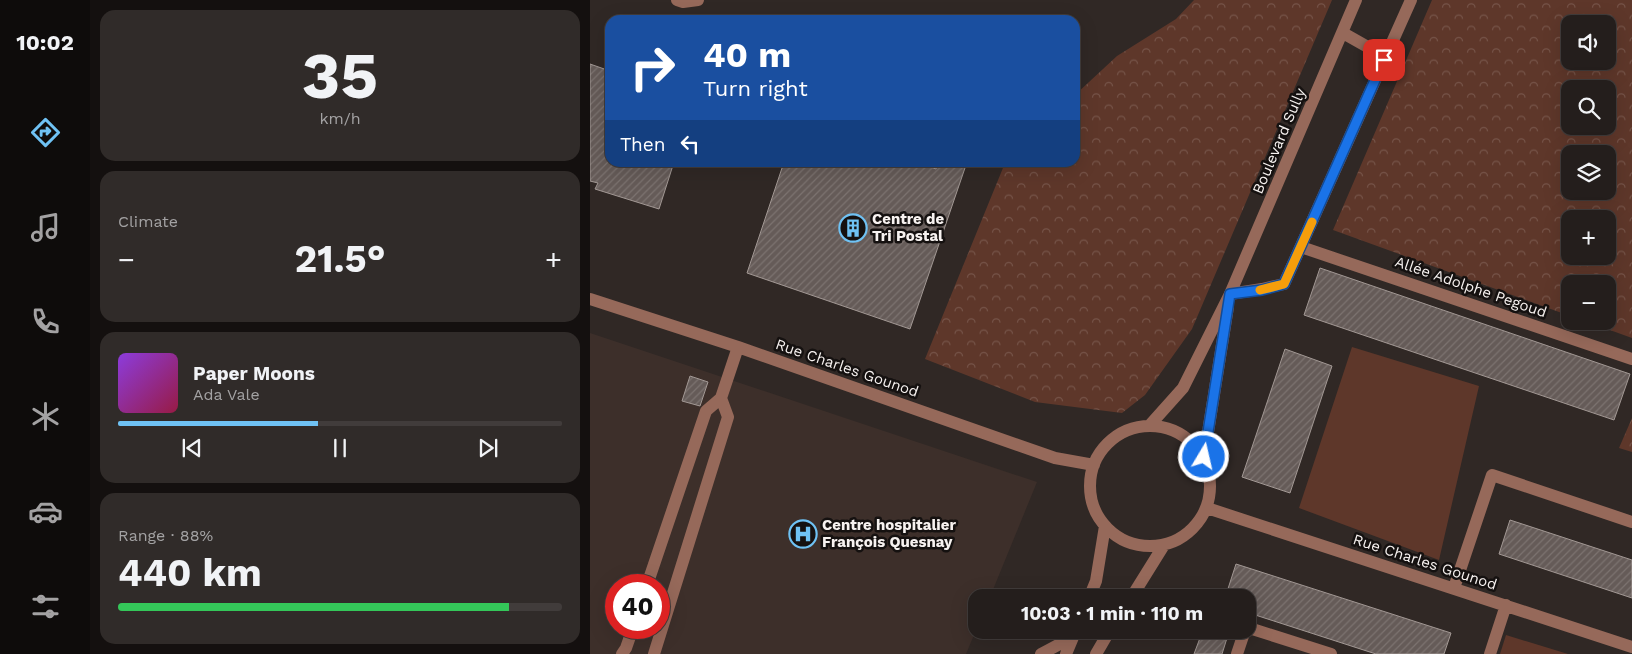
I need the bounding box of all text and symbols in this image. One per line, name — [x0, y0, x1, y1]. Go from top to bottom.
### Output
map controls — [1561, 15, 1616, 330]
button: sound — [1561, 15, 1616, 70]
text: 10:02 — [16, 30, 74, 55]
text: 40 m — [703, 34, 791, 76]
icon: right — [620, 35, 685, 100]
text: 35 — [302, 38, 378, 114]
pin — [1363, 39, 1405, 81]
icon: arrive — [1370, 46, 1398, 74]
text: Turn right — [703, 76, 808, 101]
button: search — [1561, 80, 1616, 135]
street label: Boulevard Sully — [1249, 85, 1309, 196]
text: km/h — [319, 109, 361, 128]
icon: directions — [28, 115, 63, 150]
icon: left — [676, 130, 704, 158]
text: Then — [620, 133, 666, 156]
button: layers — [1561, 145, 1616, 200]
icon: music — [28, 210, 63, 245]
place label: Centre de Tri Postal — [872, 210, 944, 245]
button: + — [1561, 210, 1616, 265]
text: Climate — [118, 212, 178, 231]
building icon: Centre de Tri Postal — [838, 213, 868, 243]
text: 21.5° — [294, 237, 386, 281]
text: − — [118, 243, 135, 276]
text: + — [545, 243, 562, 276]
street label: Allée Adolphe Pegoud — [1393, 253, 1549, 321]
button: − — [1561, 275, 1616, 330]
icon: phone — [28, 304, 63, 339]
street label: Rue Charles Gounod — [773, 335, 921, 401]
text: Paper Moons — [193, 362, 315, 385]
text: Ada Vale — [193, 385, 260, 404]
icon: climate — [28, 399, 63, 434]
position arrow — [1177, 430, 1229, 482]
icon: previous — [178, 434, 206, 462]
icon: pause — [326, 434, 354, 462]
icon: next — [474, 434, 502, 462]
icon: car — [28, 494, 63, 529]
place label: Centre hospitalier François Quesnay — [822, 516, 956, 551]
hospital icon: Centre hospitalier François Quesnay — [788, 519, 818, 549]
text: Range · 88% — [118, 526, 213, 545]
street label: Rue Charles Gounod — [1351, 530, 1499, 594]
text: 440 km — [118, 551, 262, 595]
speed limit sign: 40 — [605, 574, 670, 639]
icon: filters — [28, 589, 63, 624]
text: 10:03 · 1 min · 110 m — [1021, 602, 1203, 625]

